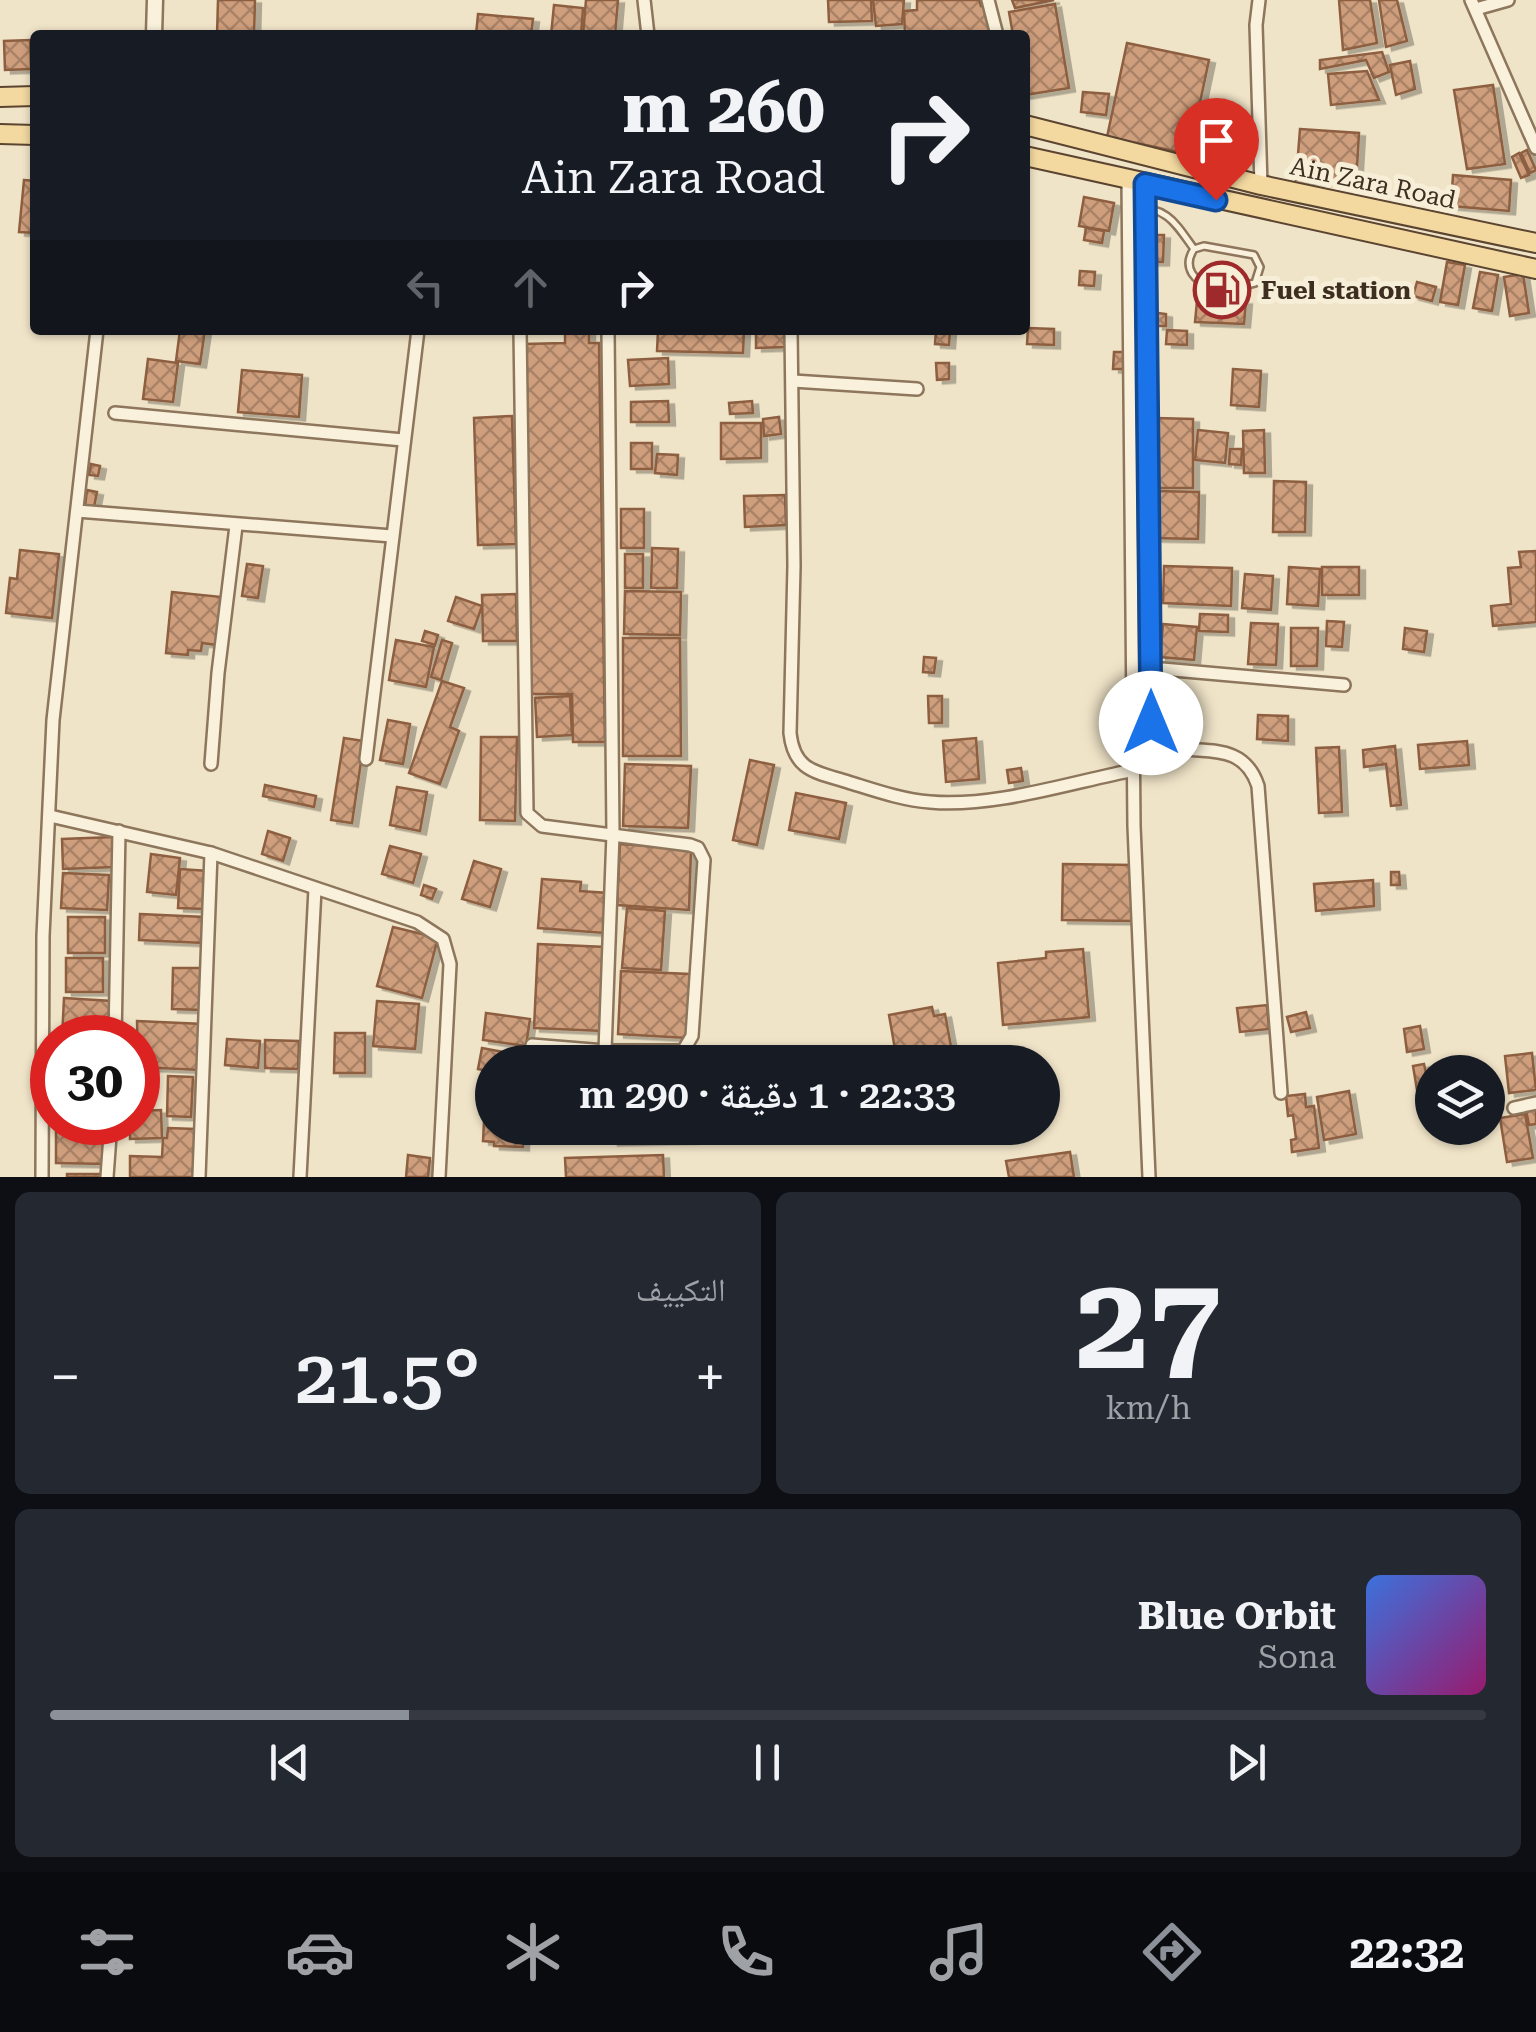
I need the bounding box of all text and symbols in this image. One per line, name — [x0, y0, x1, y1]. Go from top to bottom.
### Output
text: 260 m — [622, 67, 825, 149]
icon: right — [860, 70, 990, 200]
pin — [1174, 98, 1259, 201]
icon: arrive — [1189, 113, 1244, 168]
text: Ain Zara Road — [522, 151, 825, 204]
street label: Ain Zara Road — [1288, 151, 1458, 215]
icon: left — [398, 260, 453, 315]
icon: ahead — [503, 260, 558, 315]
icon: right — [608, 260, 663, 315]
fuel station icon: Fuel station — [1192, 260, 1252, 320]
place label: Fuel station — [1261, 276, 1411, 305]
position arrow — [1099, 671, 1203, 775]
speed limit sign: 30 — [30, 1015, 160, 1145]
map controls — [1415, 1055, 1505, 1145]
button: layers — [1415, 1055, 1505, 1145]
text: 22:33 · 1 دقيقة · 290 m — [579, 1073, 956, 1117]
text: 27 — [1075, 1247, 1221, 1400]
text: التكييف — [636, 1271, 726, 1309]
text: 21.5° — [295, 1333, 480, 1421]
text: − — [50, 1345, 81, 1409]
text: + — [695, 1345, 726, 1409]
text: km/h — [1105, 1389, 1191, 1427]
text: Blue Orbit — [1138, 1594, 1336, 1638]
text: Sona — [1258, 1638, 1336, 1676]
icon: previous — [262, 1735, 317, 1790]
icon: pause — [740, 1735, 795, 1790]
icon: next — [1219, 1735, 1274, 1790]
icon: filters — [72, 1917, 142, 1987]
icon: car — [285, 1917, 355, 1987]
icon: climate — [498, 1917, 568, 1987]
icon: phone — [711, 1917, 781, 1987]
icon: music — [924, 1917, 994, 1987]
icon: directions — [1137, 1917, 1207, 1987]
text: 22:32 — [1350, 1926, 1465, 1979]

